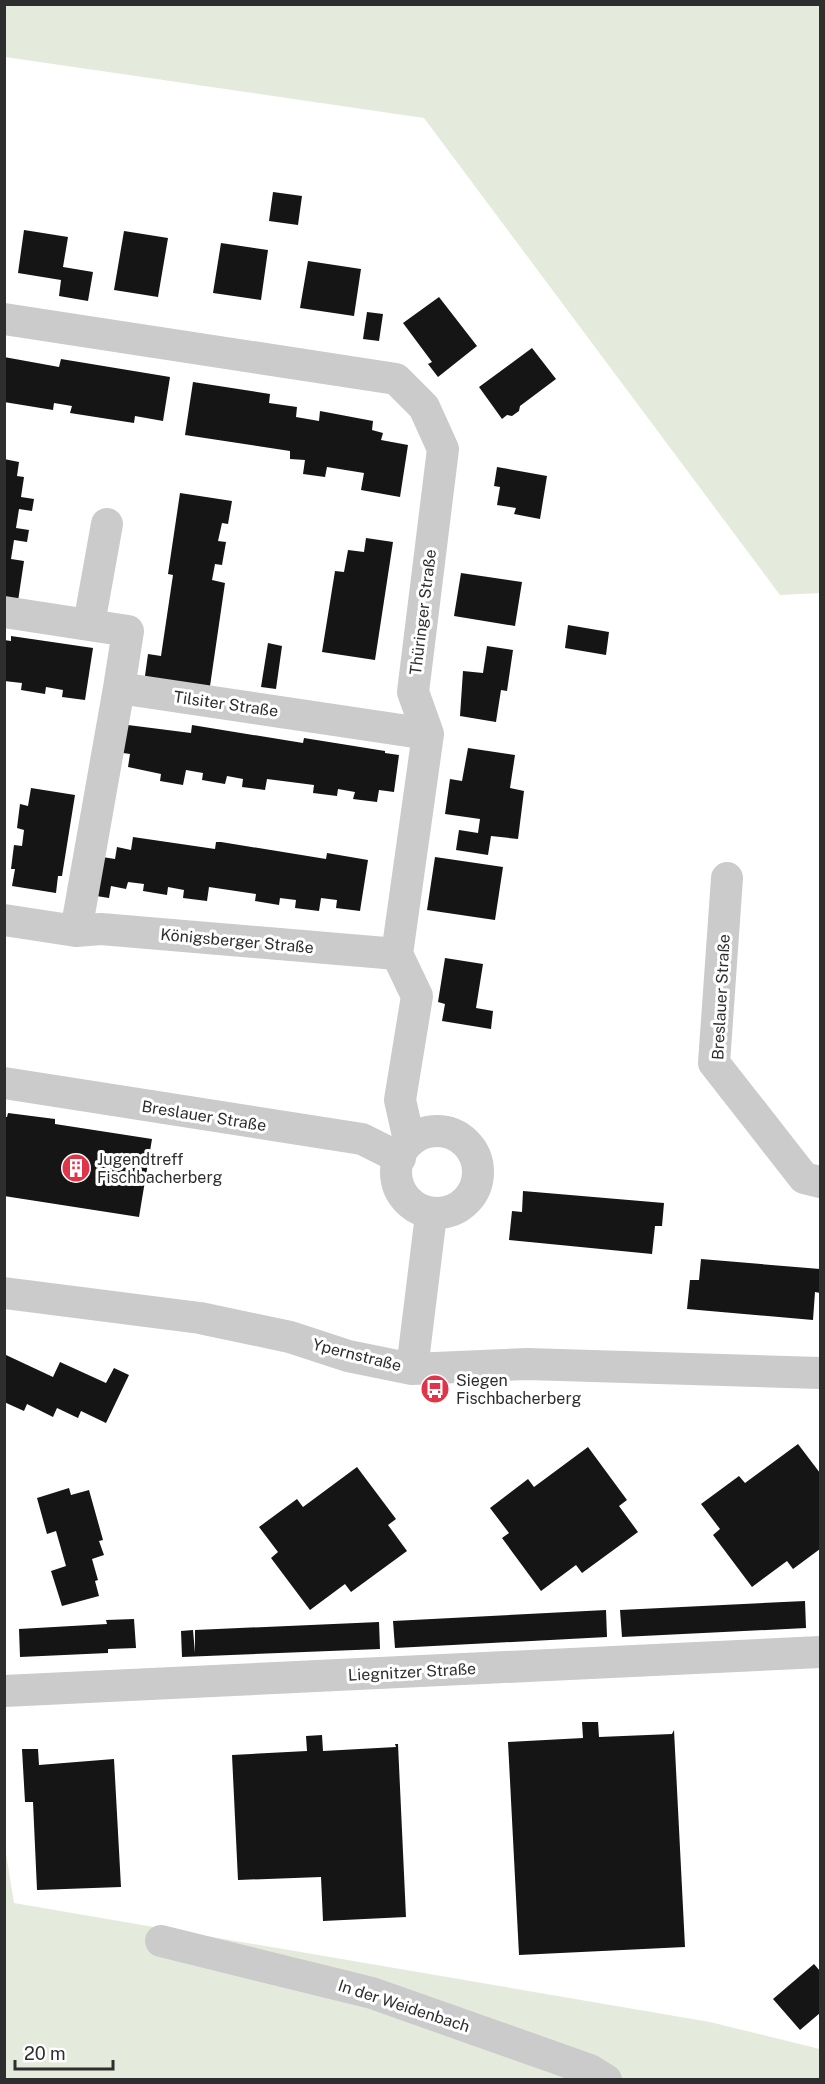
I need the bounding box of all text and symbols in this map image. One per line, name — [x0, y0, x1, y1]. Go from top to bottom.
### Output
street label: Thüringer Straße — [406, 548, 440, 676]
street label: Tilsiter Straße — [172, 687, 280, 721]
street label: Königsberger Straße — [160, 925, 314, 957]
street label: Breslauer Straße — [708, 934, 734, 1060]
street label: Breslauer Straße — [140, 1097, 268, 1135]
place label: Jugendtreff Fischbacherberg — [97, 1150, 222, 1187]
building icon: Jugendtreff Fischbacherberg — [60, 1152, 92, 1184]
street label: Ypernstraße — [311, 1335, 403, 1375]
place label: Siegen Fischbacherberg — [456, 1371, 581, 1408]
bus stop icon: Siegen Fischbacherberg — [419, 1373, 451, 1405]
street label: Liegnitzer Straße — [347, 1659, 477, 1685]
street label: In der Weidenbach — [336, 1976, 472, 2036]
scale bar — [15, 2033, 112, 2071]
text: 20 m — [24, 2043, 66, 2064]

